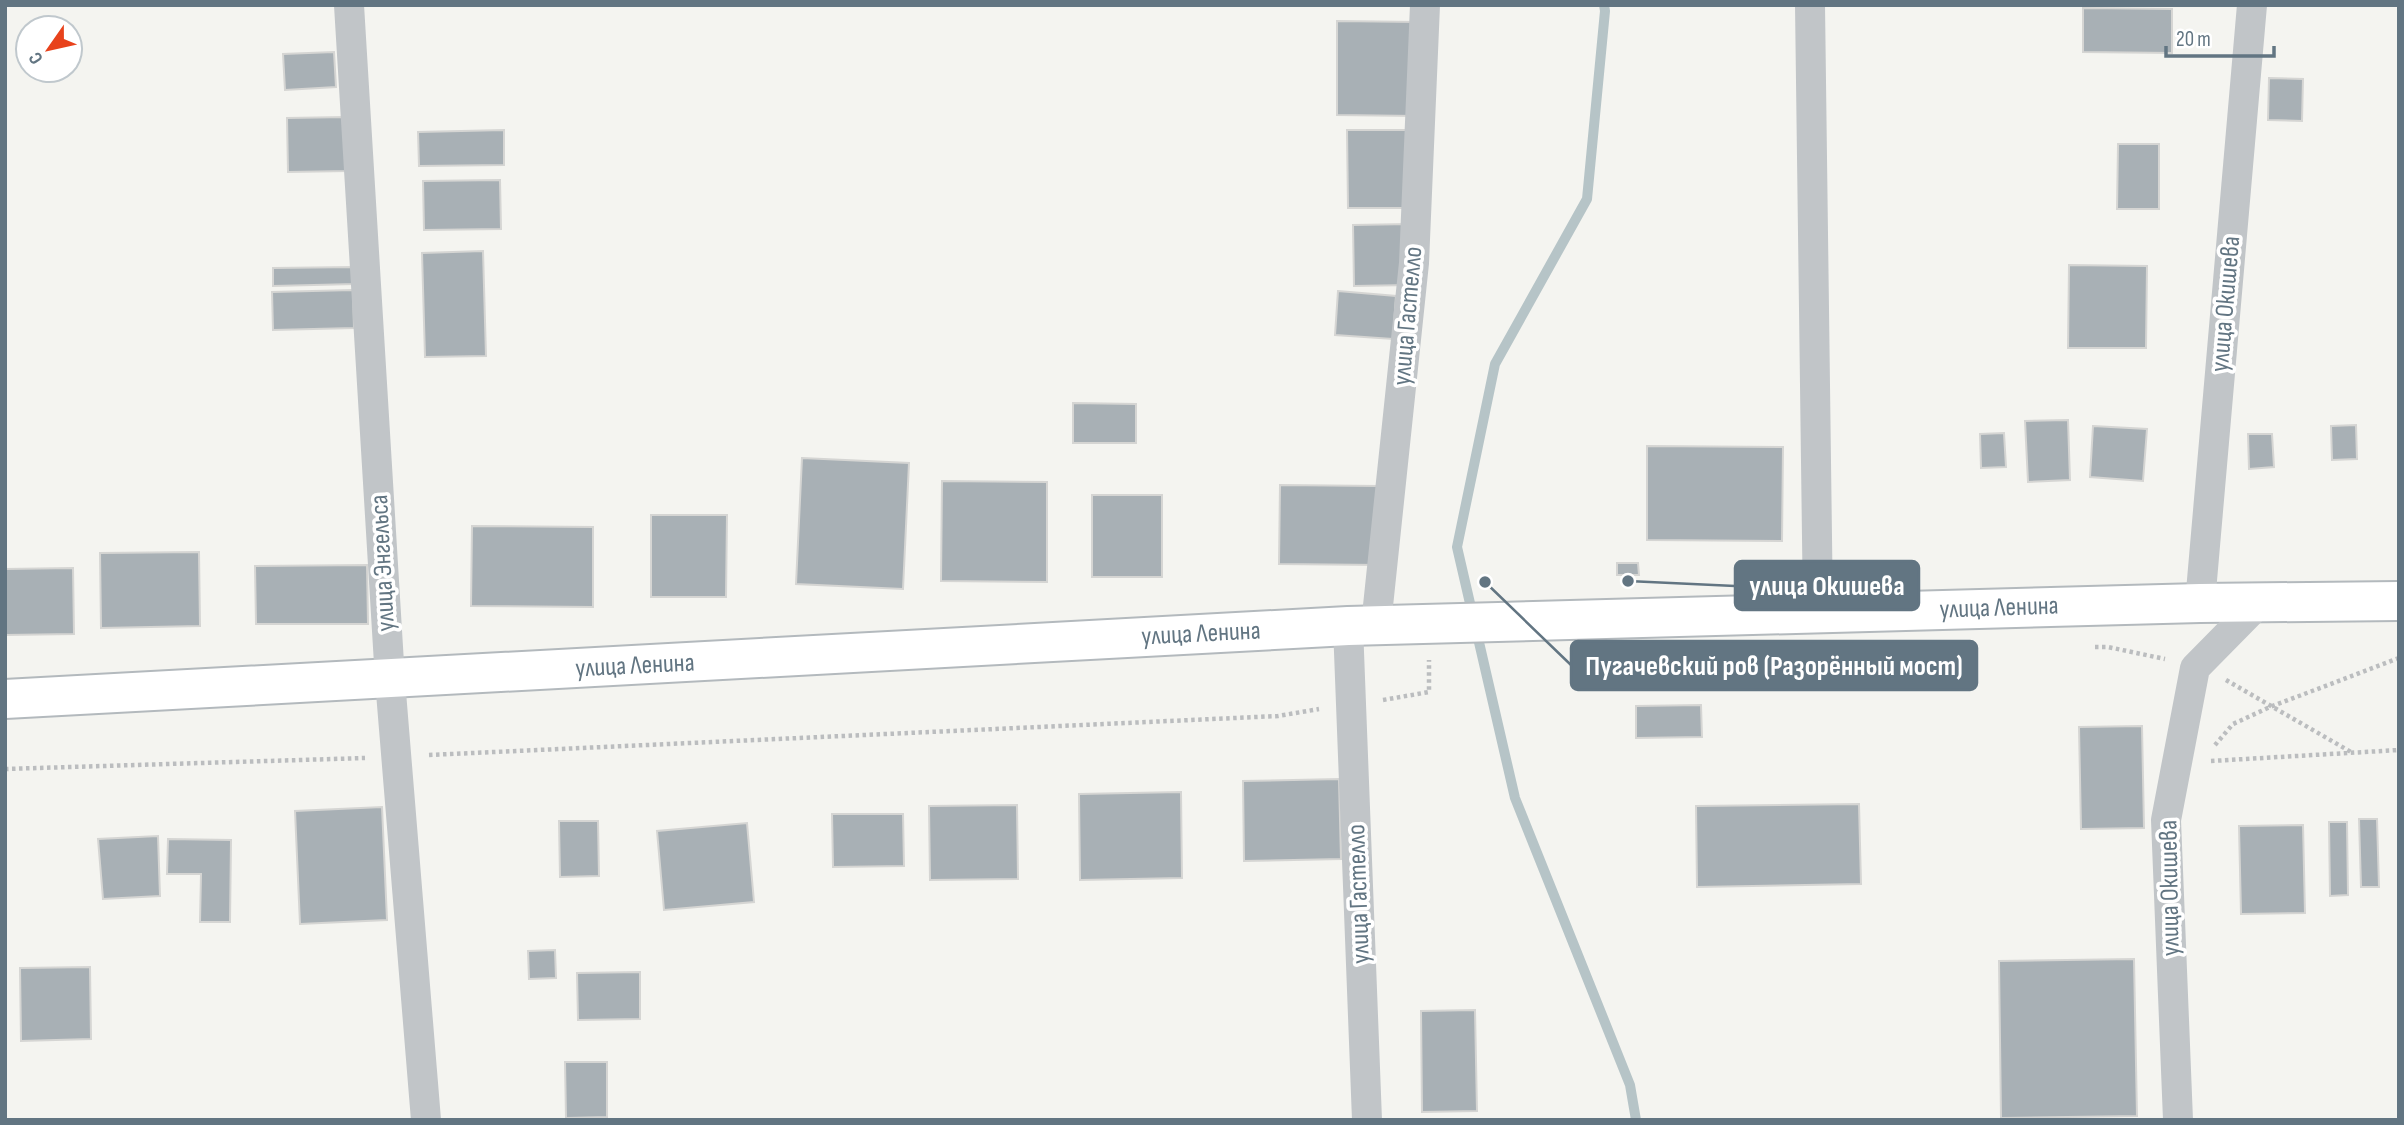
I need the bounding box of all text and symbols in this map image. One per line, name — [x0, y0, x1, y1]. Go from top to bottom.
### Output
north arrow — [14, 14, 84, 84]
scale bar — [2166, 14, 2274, 58]
text: 20 m — [2176, 27, 2211, 52]
text: С — [24, 47, 48, 68]
street label: улица Окишева — [2205, 235, 2247, 373]
street label: улица Гастелло — [1386, 245, 1430, 387]
street label: улица Энгельса — [364, 494, 402, 632]
callout: улица Окишева — [1735, 561, 1919, 610]
text: улица Окишева — [1749, 570, 1905, 603]
street label: улица Ленина — [1939, 590, 2059, 626]
street label: улица Ленина — [1141, 615, 1261, 653]
callout: Пугачевский ров (Разорённый мост) — [1571, 641, 1977, 690]
street label: улица Ленина — [575, 647, 695, 685]
text: Пугачевский ров (Разорённый мост) — [1585, 650, 1963, 683]
street label: улица Окишева — [2153, 820, 2187, 956]
street label: улица Гастелло — [1341, 824, 1377, 964]

